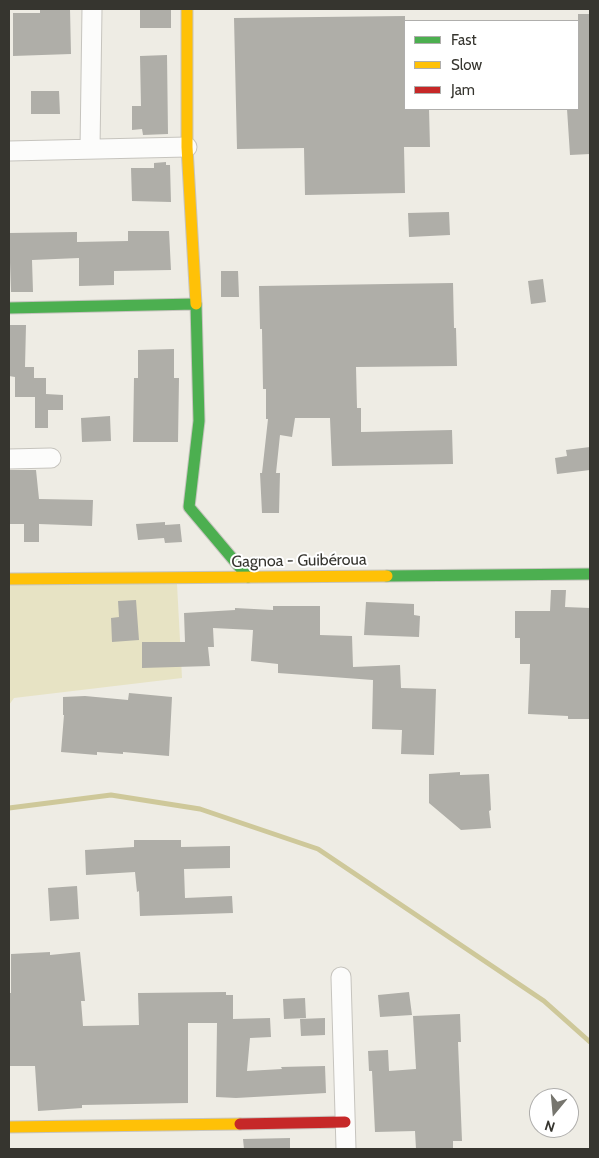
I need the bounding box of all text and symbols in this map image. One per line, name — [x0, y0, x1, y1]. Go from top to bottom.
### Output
legend — [404, 20, 579, 110]
text: Fast — [451, 31, 476, 49]
text: Slow — [451, 56, 482, 74]
text: Jam — [451, 81, 475, 99]
street label: Gagnoa - Guibéroua — [231, 550, 367, 572]
north arrow — [529, 1088, 579, 1138]
text: N — [543, 1116, 557, 1136]

